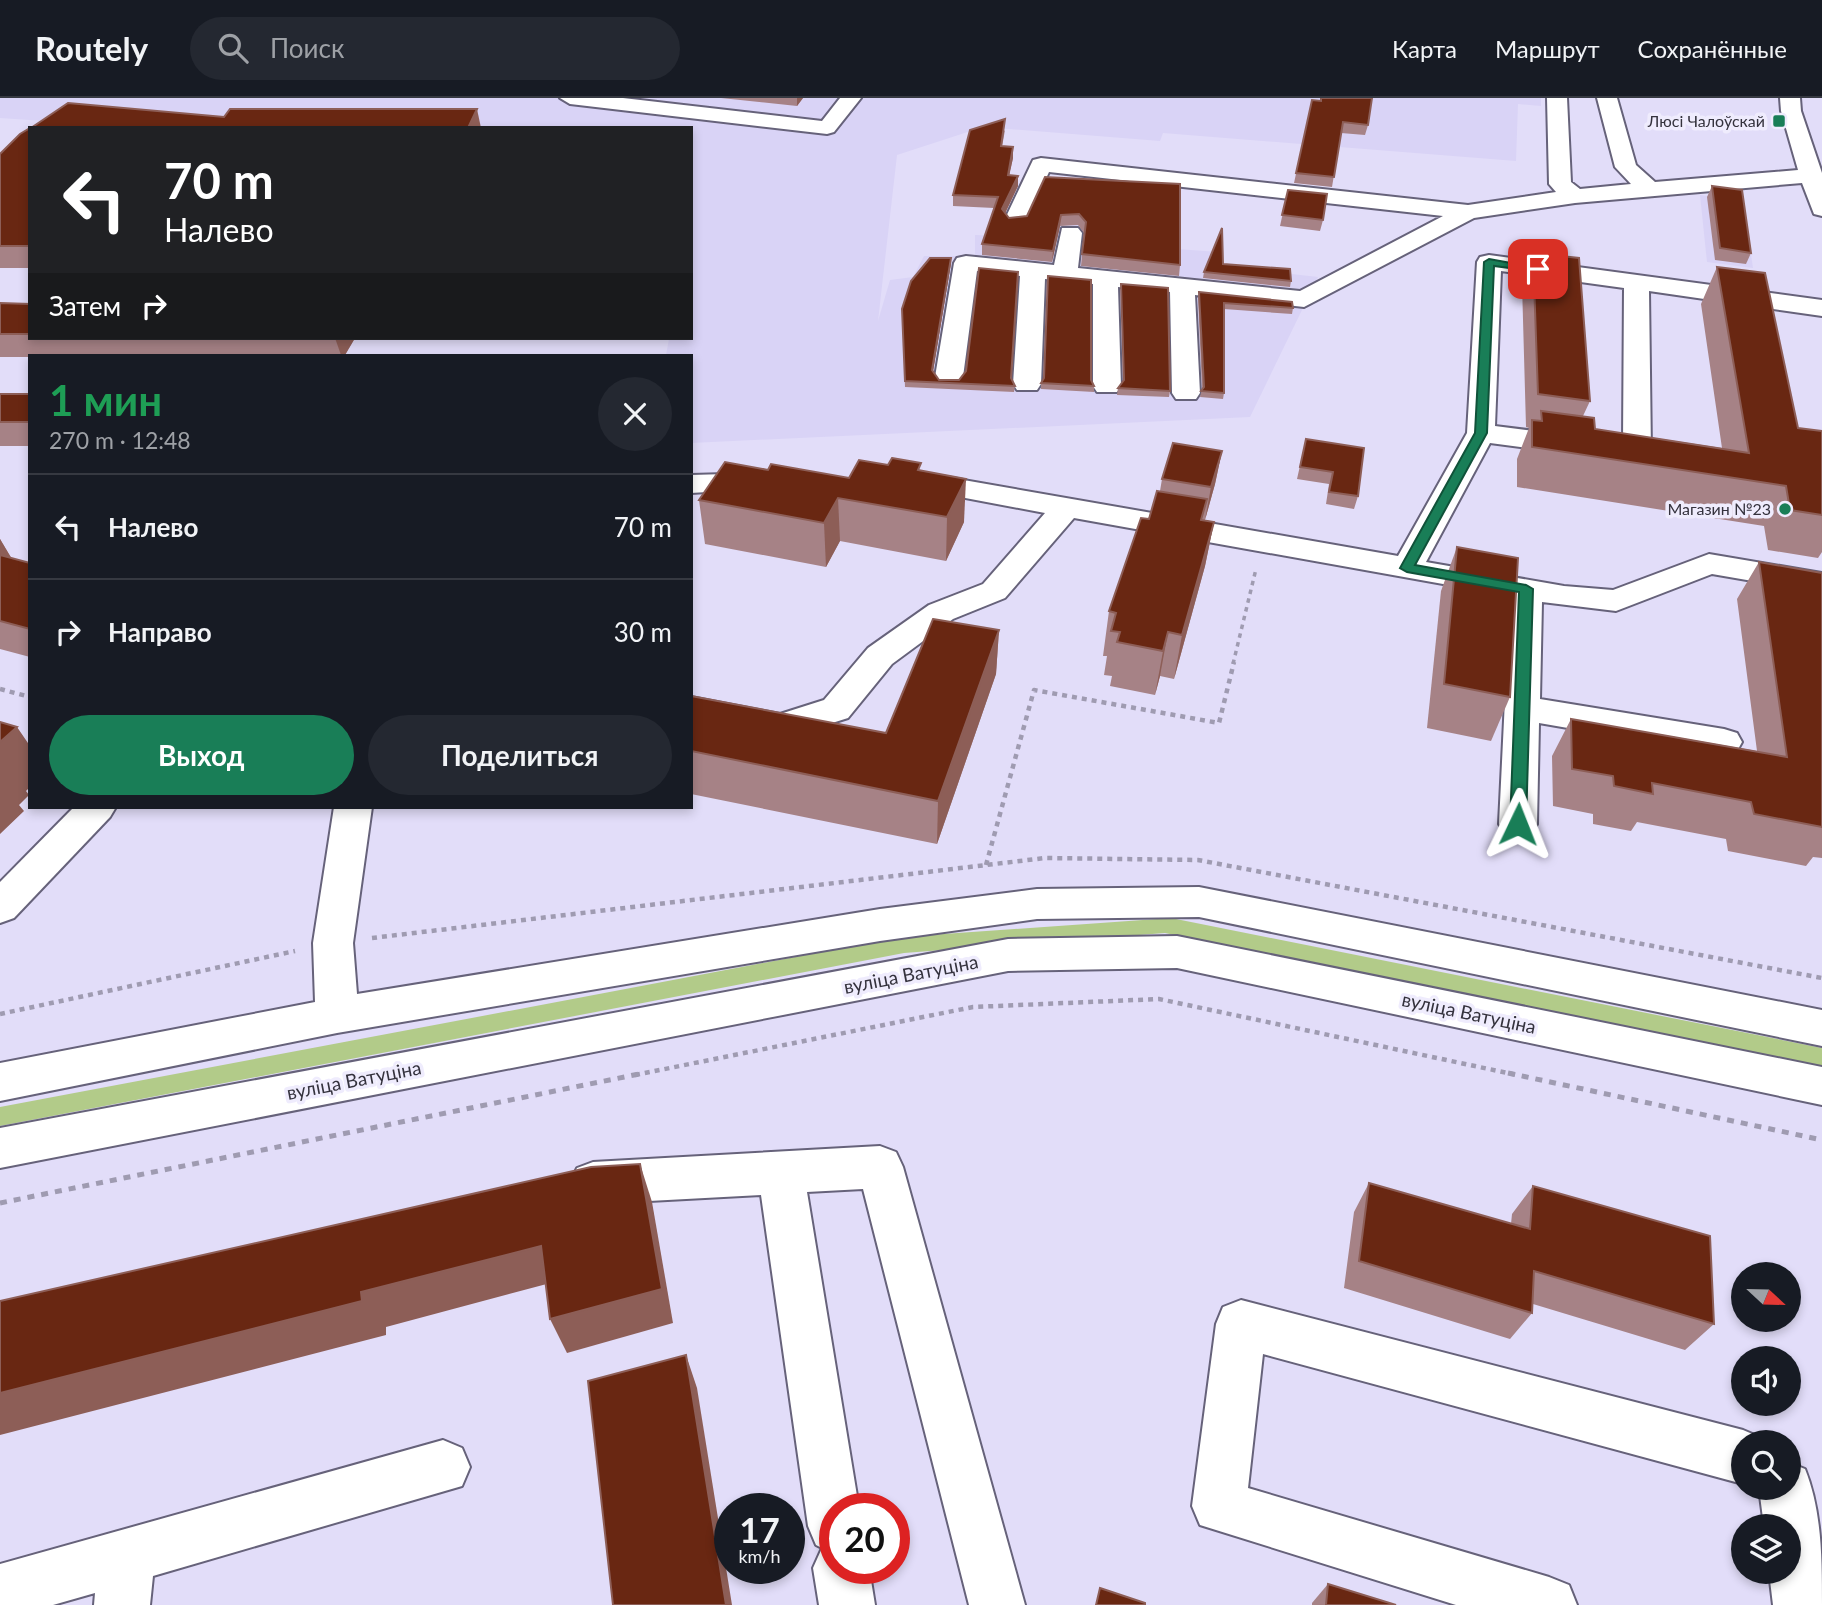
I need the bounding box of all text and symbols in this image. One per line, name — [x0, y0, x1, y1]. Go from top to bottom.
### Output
search box — [190, 17, 680, 80]
text: Routely — [35, 28, 148, 68]
icon: search — [214, 29, 252, 67]
text: Поиск — [270, 32, 344, 64]
text: Карта — [1392, 34, 1457, 63]
text: Маршрут — [1495, 34, 1600, 63]
text: Сохранённые — [1638, 34, 1787, 63]
place label: Люсі Чалоўскай — [1647, 111, 1765, 130]
marker: Люсі Чалоўскай — [1771, 113, 1787, 129]
text: 70 m — [164, 151, 274, 209]
icon: left — [49, 154, 140, 245]
text: Налево — [164, 210, 274, 249]
pin — [1508, 239, 1568, 299]
icon: arrive — [1519, 250, 1557, 288]
icon: right — [135, 287, 173, 325]
text: Затем — [49, 290, 121, 322]
text: 1 мин — [49, 375, 162, 425]
button: close — [598, 377, 672, 451]
text: 270 m · 12:48 — [49, 426, 191, 454]
place label: Магазин №23 — [1667, 499, 1771, 518]
marker: Магазин №23 — [1777, 501, 1793, 517]
icon: left — [49, 508, 87, 546]
text: Налево — [108, 511, 198, 543]
text: 70 m — [614, 511, 672, 543]
icon: right — [49, 613, 87, 651]
text: Направо — [108, 616, 212, 648]
text: 30 m — [614, 616, 672, 648]
button: Выход — [49, 715, 354, 795]
button: Поделиться — [368, 715, 672, 795]
position arrow — [1481, 787, 1555, 861]
street label: вуліца Ватуціна — [842, 949, 980, 998]
street label: вуліца Ватуціна — [1400, 987, 1538, 1038]
street label: вуліца Ватуціна — [285, 1055, 423, 1104]
north arrow — [1731, 1262, 1801, 1332]
map controls — [1731, 1262, 1801, 1584]
button: sound — [1731, 1346, 1801, 1416]
button: search — [1731, 1430, 1801, 1500]
speed limit sign: 20 — [819, 1493, 910, 1584]
text: 17 — [739, 1508, 780, 1550]
button: layers — [1731, 1514, 1801, 1584]
text: km/h — [738, 1545, 781, 1567]

